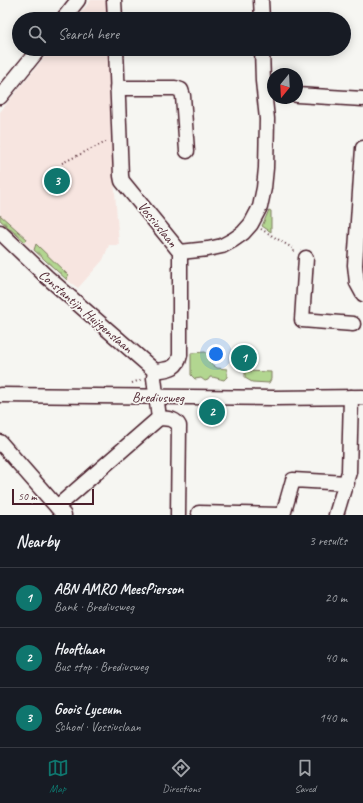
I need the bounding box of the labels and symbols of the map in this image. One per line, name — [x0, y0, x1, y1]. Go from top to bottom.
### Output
north arrow — [267, 68, 303, 104]
pin: 3 — [44, 166, 70, 196]
street label: Vossiuslaan — [134, 198, 182, 251]
street label: Constantijn Huijgenslaan — [35, 266, 136, 357]
pin: 1 — [231, 343, 257, 373]
your location — [206, 344, 226, 364]
street label: Brediusweg — [132, 389, 185, 406]
pin: 2 — [199, 397, 225, 427]
scale bar — [12, 487, 94, 506]

